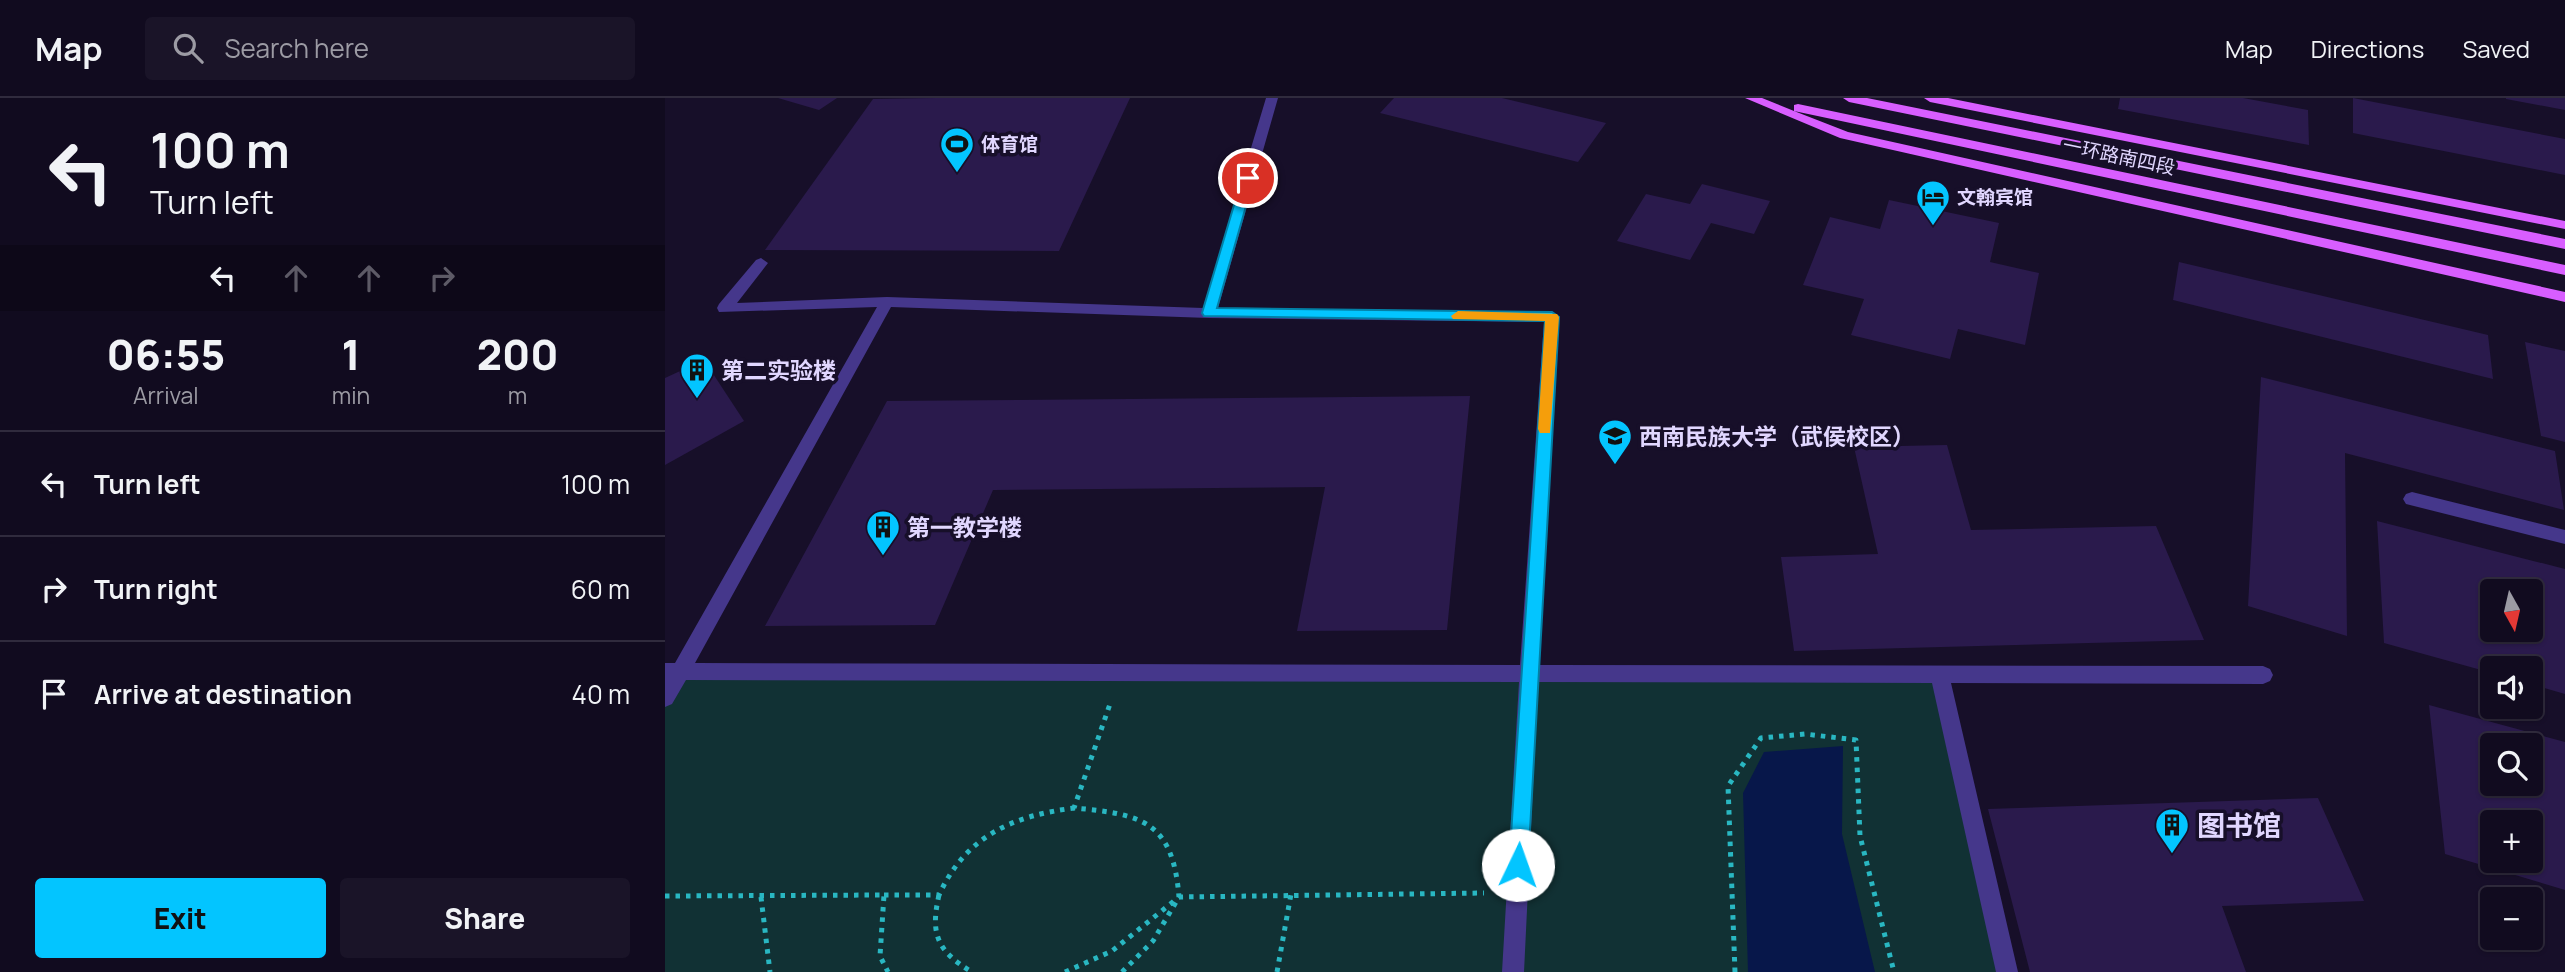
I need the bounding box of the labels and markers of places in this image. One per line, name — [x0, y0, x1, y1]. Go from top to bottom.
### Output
sports icon: 体育馆 — [938, 125, 976, 174]
place label: 体育馆 — [981, 131, 1038, 157]
pin — [1218, 148, 1278, 208]
hotel icon: 文翰宾馆 — [1914, 178, 1952, 227]
place label: 文翰宾馆 — [1957, 184, 2033, 210]
building icon: 第二实验楼 — [678, 351, 716, 400]
place label: 第二实验楼 — [721, 354, 836, 386]
school or university icon: 西南民族大学（武侯校区） — [1596, 417, 1634, 466]
place label: 西南民族大学（武侯校区） — [1639, 420, 1915, 452]
building icon: 第一教学楼 — [864, 508, 902, 557]
place label: 第一教学楼 — [907, 511, 1022, 543]
building icon: 图书馆 — [2153, 806, 2191, 855]
place label: 图书馆 — [2197, 806, 2281, 844]

